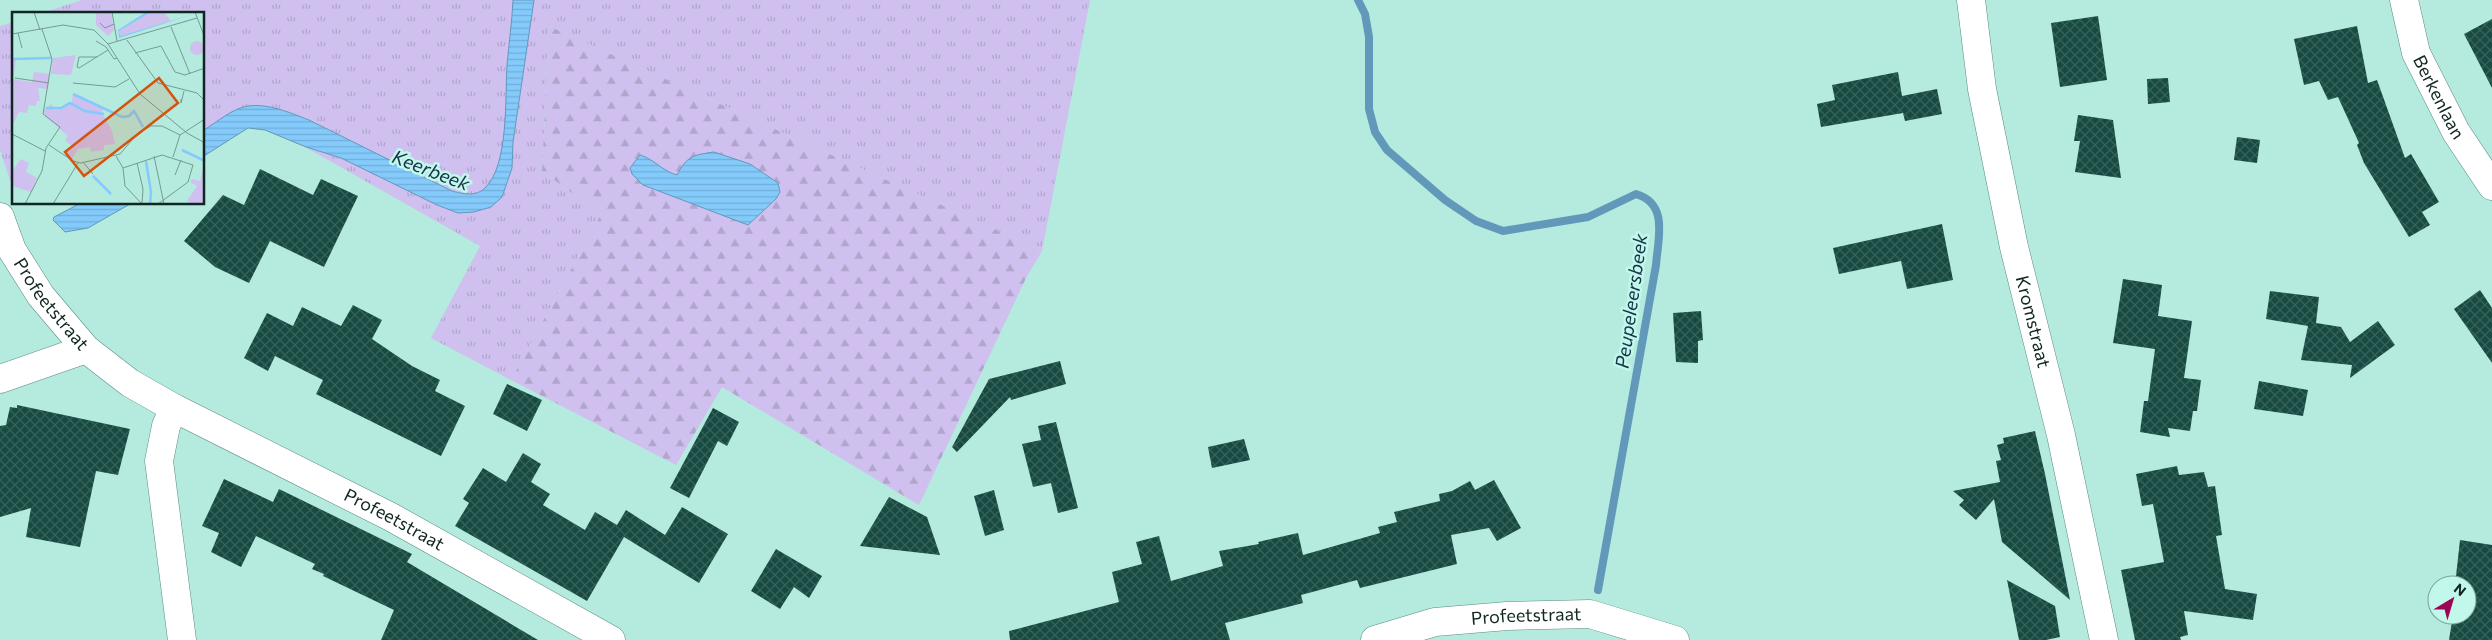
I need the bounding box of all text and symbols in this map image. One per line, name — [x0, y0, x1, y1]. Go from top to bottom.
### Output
inset map — [12, 12, 205, 205]
street label: Berkenlaan — [2409, 51, 2470, 143]
water label: Keerbeek — [389, 144, 474, 195]
water label: Peupeleersbeek — [1610, 231, 1651, 370]
street label: Profeetstraat — [10, 253, 94, 354]
street label: Kromstraat — [2012, 273, 2056, 370]
street label: Profeetstraat — [341, 483, 449, 555]
north arrow — [2427, 575, 2477, 625]
text: N — [2451, 579, 2470, 599]
street label: Profeetstraat — [1470, 602, 1582, 629]

